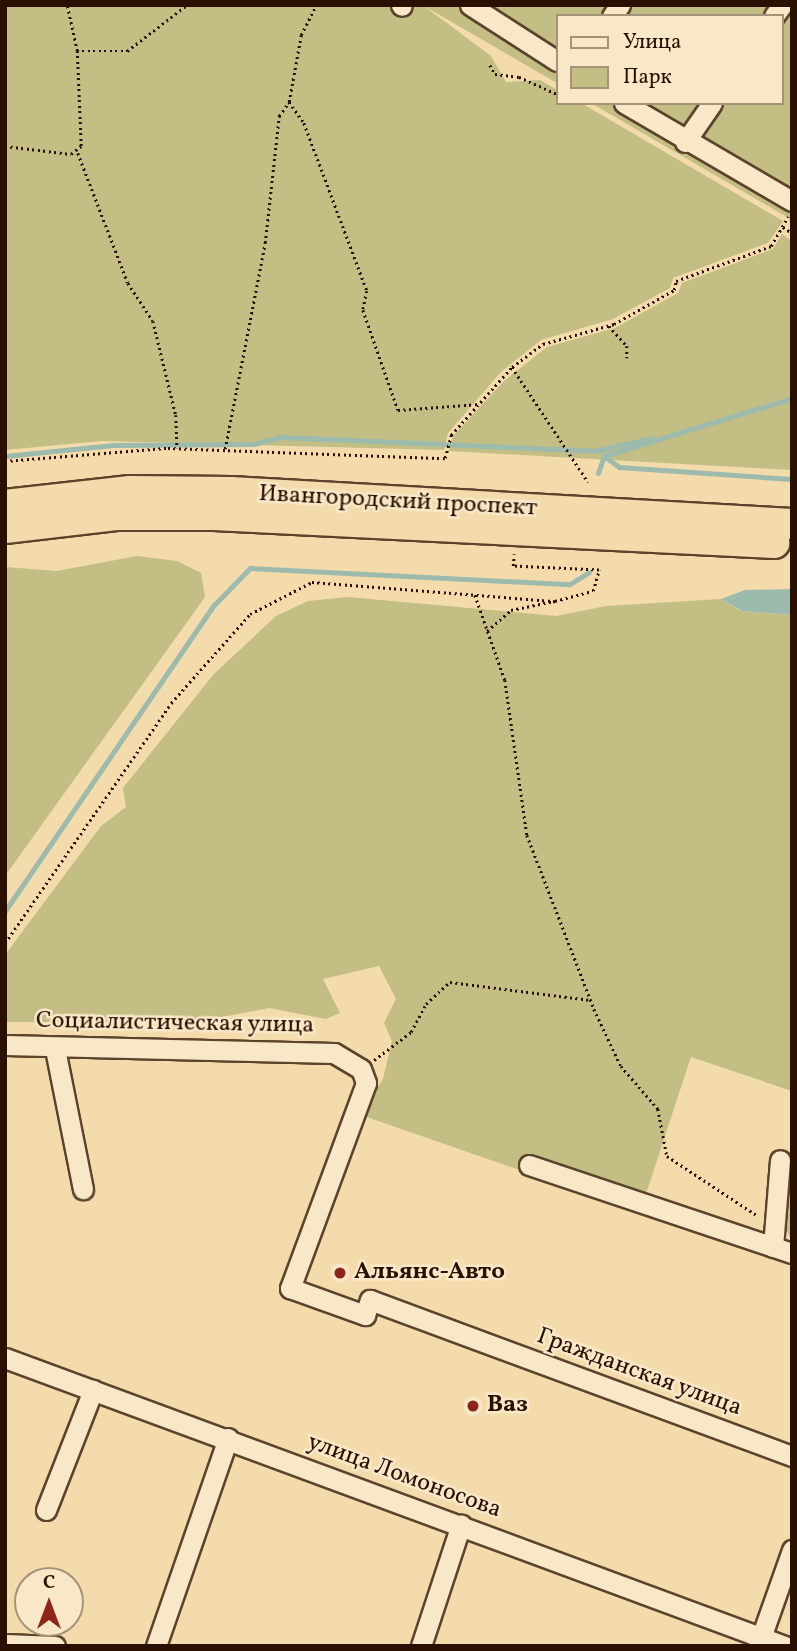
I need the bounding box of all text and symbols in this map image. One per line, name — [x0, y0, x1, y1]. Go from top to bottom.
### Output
legend — [556, 14, 783, 105]
text: Улица — [623, 28, 681, 57]
text: Парк — [623, 63, 672, 92]
street label: Ивангородский проспект — [258, 480, 538, 524]
street label: Социалистическая улица — [35, 1007, 315, 1041]
place label: Альянс-Авто — [354, 1259, 505, 1287]
marker: Альянс-Авто — [332, 1265, 348, 1281]
street label: Гражданская улица — [532, 1322, 746, 1424]
place label: Ваз — [487, 1392, 528, 1420]
marker: Ваз — [465, 1398, 481, 1414]
street label: улица Ломоносова — [303, 1429, 505, 1525]
north arrow — [14, 1567, 84, 1637]
text: С — [43, 1570, 55, 1596]

